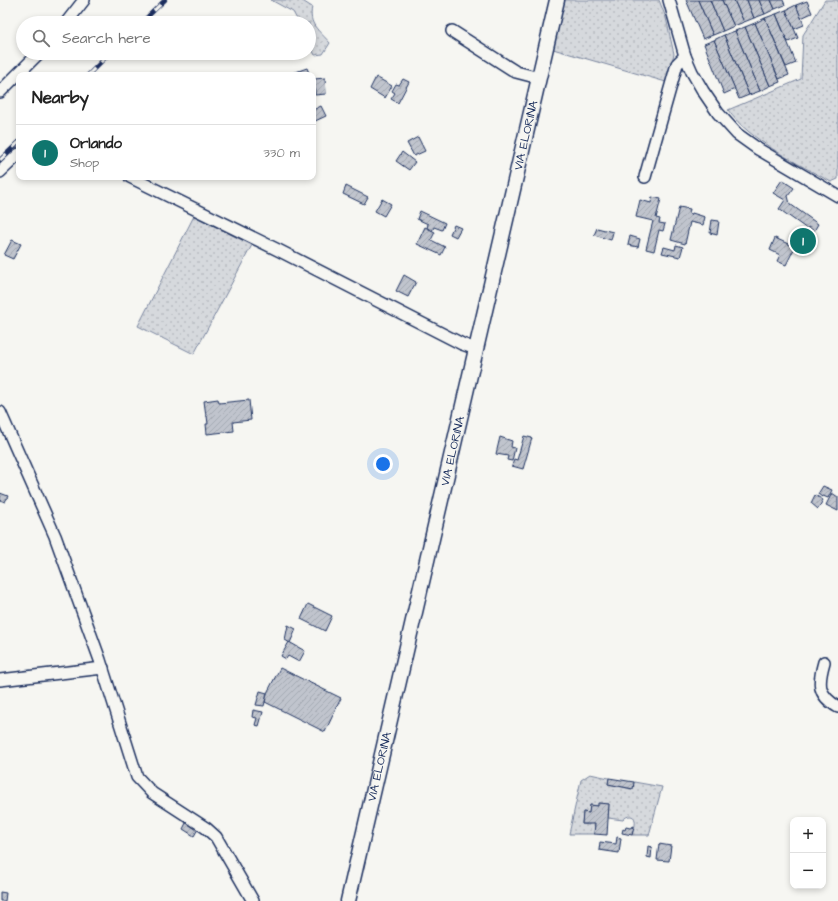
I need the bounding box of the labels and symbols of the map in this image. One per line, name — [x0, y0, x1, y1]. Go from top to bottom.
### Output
street label: VIA ELORINA — [509, 99, 542, 172]
pin: 1 — [790, 226, 816, 256]
street label: VIA ELORINA — [436, 414, 469, 487]
your location — [373, 454, 393, 474]
street label: VIA ELORINA — [363, 730, 396, 803]

